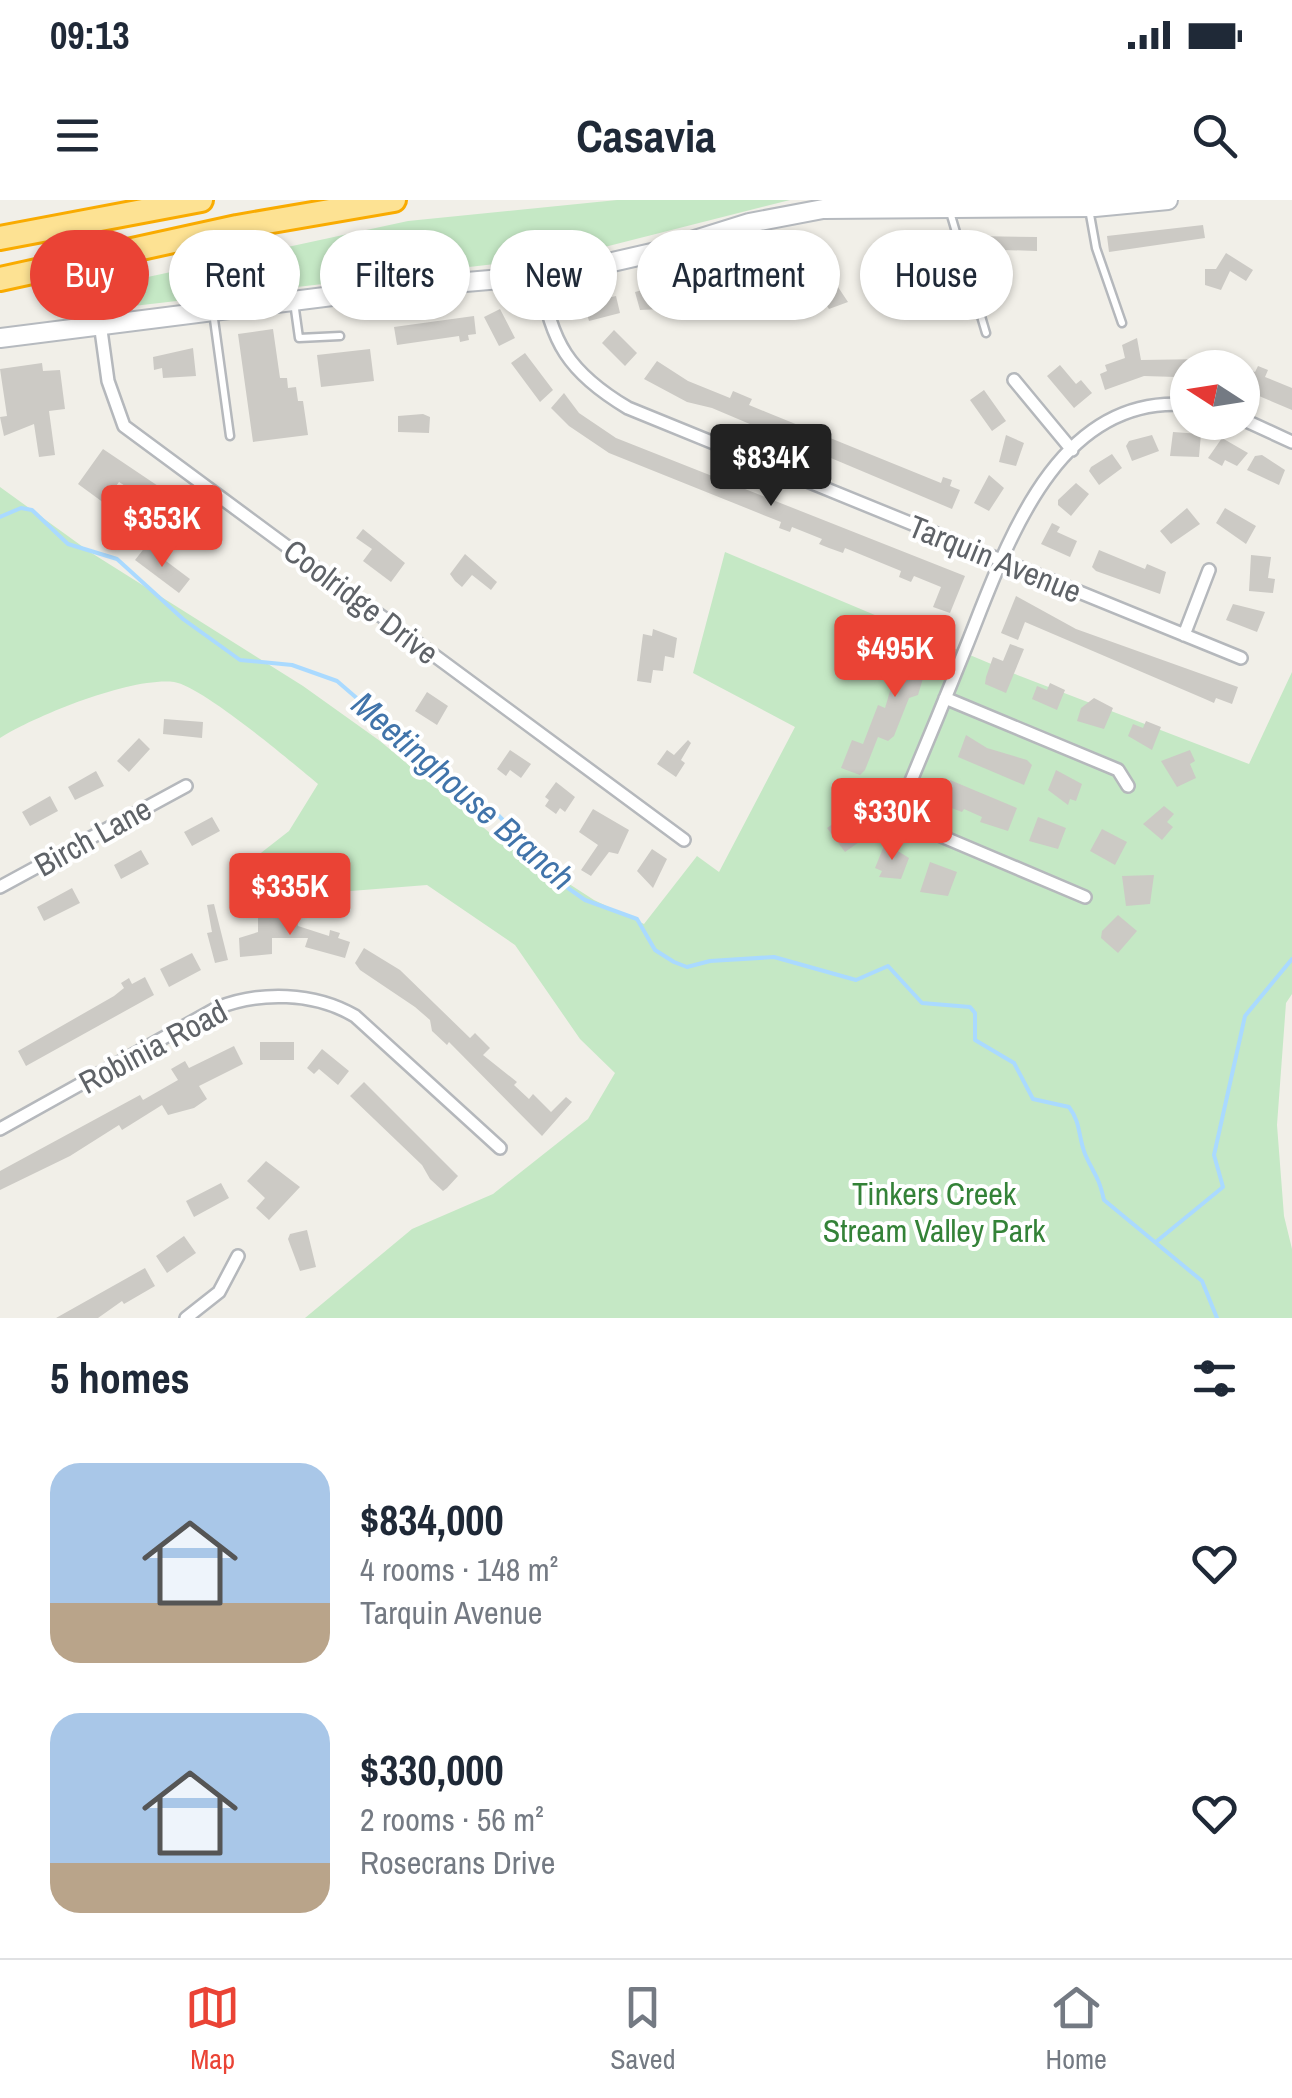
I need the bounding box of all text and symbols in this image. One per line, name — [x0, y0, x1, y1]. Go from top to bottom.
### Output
text: 09:13 — [50, 10, 130, 61]
text: Casavia — [576, 105, 716, 166]
icon: menu — [50, 108, 105, 163]
icon: search — [1187, 108, 1242, 163]
chip: Buy — [30, 230, 149, 320]
chip: Rent — [169, 230, 300, 320]
chip: Filters — [320, 230, 470, 320]
chip: New — [490, 230, 617, 320]
chip: Apartment — [637, 230, 840, 320]
chip: House — [860, 230, 1013, 320]
north arrow — [1170, 350, 1260, 440]
map controls — [1170, 350, 1260, 440]
pin: $834K — [701, 424, 841, 509]
text: $834K — [732, 435, 810, 478]
pin: $353K — [92, 485, 232, 570]
text: $353K — [123, 496, 201, 539]
street label: Tarquin Avenue — [903, 504, 1088, 613]
street label: Coolridge Drive — [275, 529, 448, 674]
pin: $495K — [825, 615, 965, 700]
text: $495K — [856, 626, 934, 669]
water label: Meetinghouse Branch — [342, 681, 585, 900]
pin: $330K — [822, 778, 962, 863]
street label: Birch Lane — [27, 787, 159, 886]
text: $330K — [853, 789, 931, 832]
pin: $335K — [220, 853, 360, 938]
text: $335K — [251, 864, 329, 907]
street label: Robinia Road — [71, 990, 234, 1104]
park label: Tinkers Creek Stream Valley Park — [823, 1172, 1046, 1252]
text: 5 homes — [50, 1350, 190, 1406]
icon: filters — [1187, 1351, 1242, 1406]
text: $834,000 — [360, 1492, 504, 1548]
icon: home — [130, 1503, 250, 1623]
icon: heart — [1187, 1536, 1242, 1591]
text: 4 rooms · 148 m² — [360, 1548, 558, 1591]
text: Tarquin Avenue — [360, 1591, 542, 1634]
text: $330,000 — [360, 1742, 504, 1798]
icon: home — [130, 1753, 250, 1873]
icon: heart — [1187, 1786, 1242, 1841]
text: 2 rooms · 56 m² — [360, 1798, 544, 1841]
text: Rosecrans Drive — [360, 1841, 555, 1884]
tab: Map — [185, 1980, 240, 2078]
tab: Saved — [610, 1980, 675, 2078]
tab: Home — [1046, 1980, 1107, 2078]

